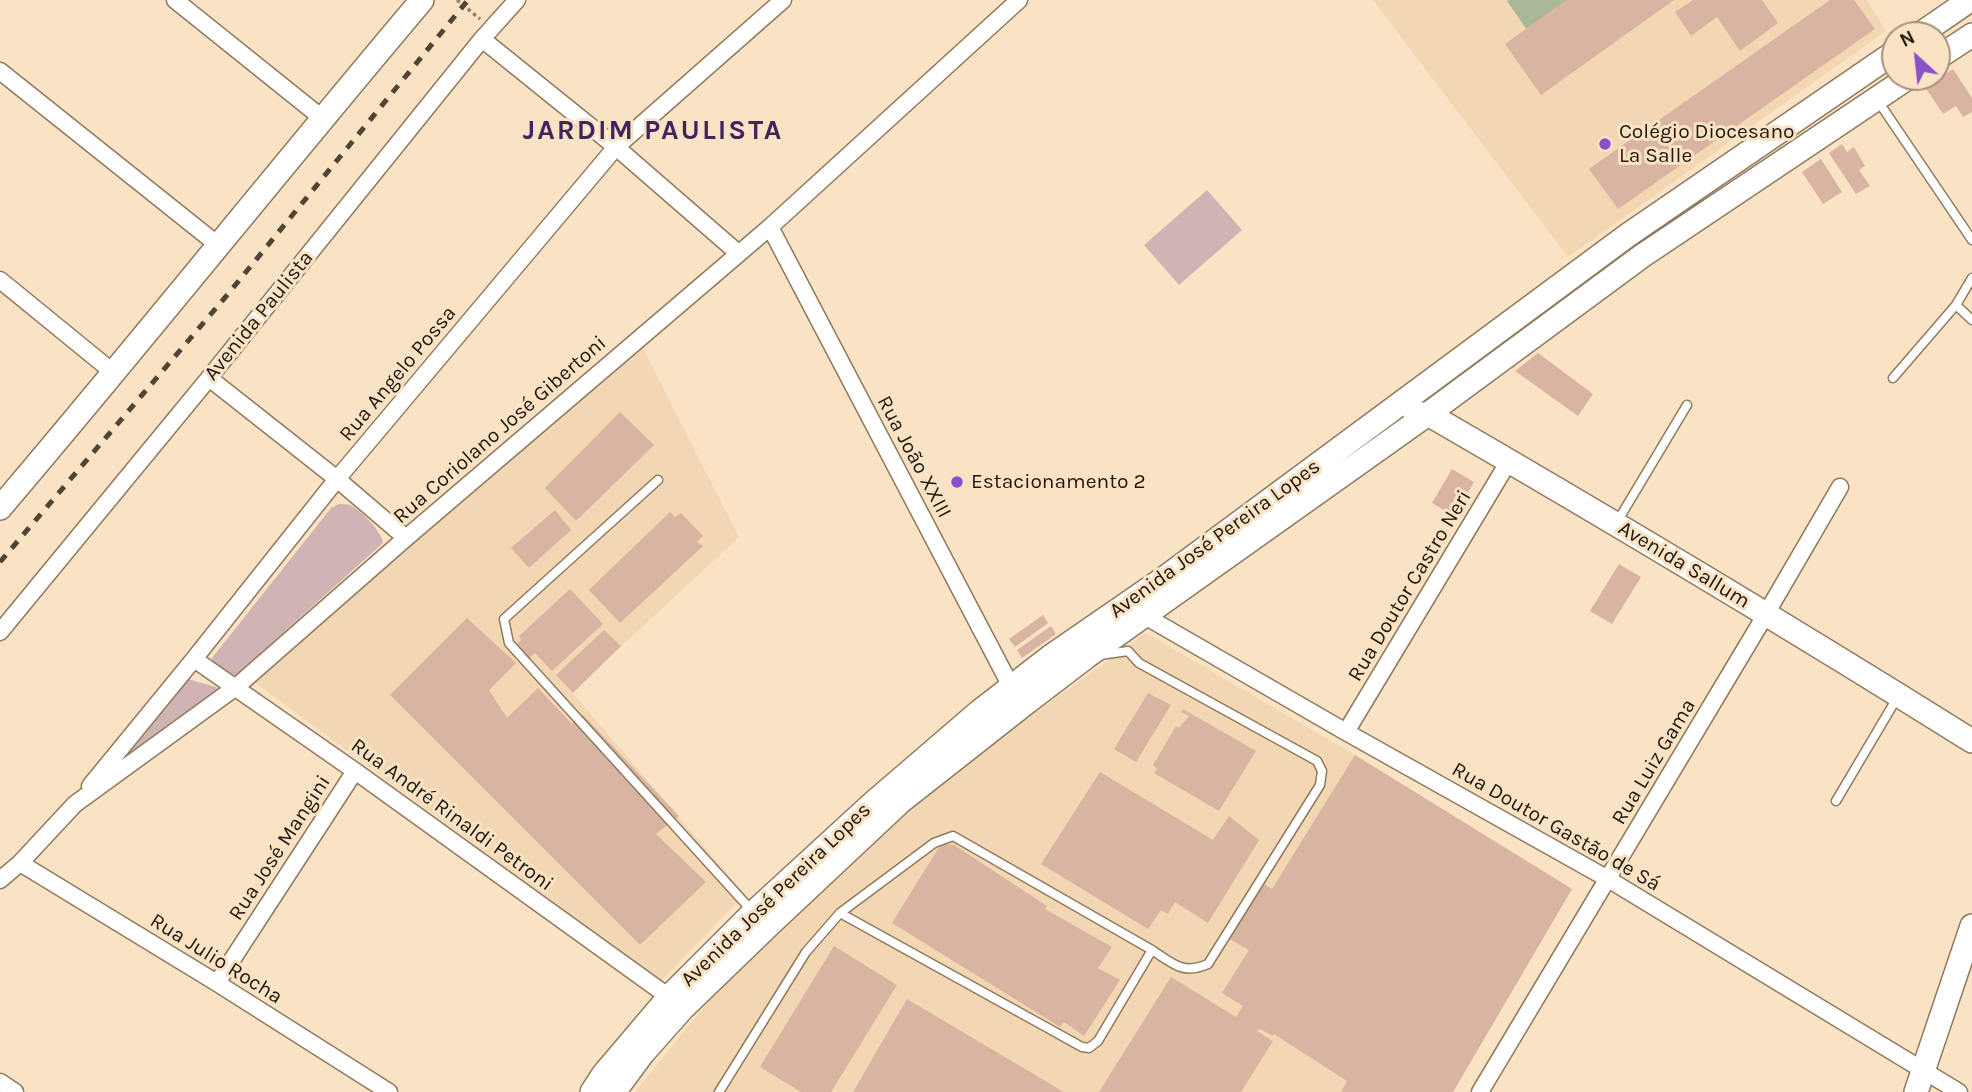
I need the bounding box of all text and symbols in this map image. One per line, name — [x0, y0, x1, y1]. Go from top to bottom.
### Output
north arrow — [1881, 21, 1951, 91]
text: N — [1896, 26, 1918, 52]
district label: JARDIM PAULISTA — [525, 114, 781, 148]
place label: Colégio Diocesano La Salle — [1619, 119, 1795, 169]
marker: Colégio Diocesano La Salle — [1597, 136, 1613, 152]
street label: Avenida Paulista — [199, 246, 319, 386]
street label: Rua Angelo Possa — [334, 301, 462, 447]
street label: Rua Coriolano José Gibertoni — [388, 331, 612, 529]
street label: Rua João XXIII — [871, 392, 957, 522]
street label: Avenida José Pereira Lopes — [1105, 454, 1325, 624]
place label: Estacionamento 2 — [971, 469, 1146, 495]
marker: Estacionamento 2 — [949, 474, 965, 490]
street label: Rua Doutor Castro Neri — [1343, 486, 1477, 686]
street label: Avenida Sallum — [1614, 516, 1754, 614]
street label: Rua Luiz Gama — [1607, 695, 1701, 829]
street label: Rua André Rinaldi Petroni — [346, 733, 558, 897]
street label: Rua Doutor Gastão de Sá — [1447, 757, 1665, 897]
street label: Rua José Mangini — [224, 771, 336, 925]
street label: Avenida José Pereira Lopes — [676, 798, 876, 992]
street label: Rua Julio Rocha — [145, 908, 287, 1010]

